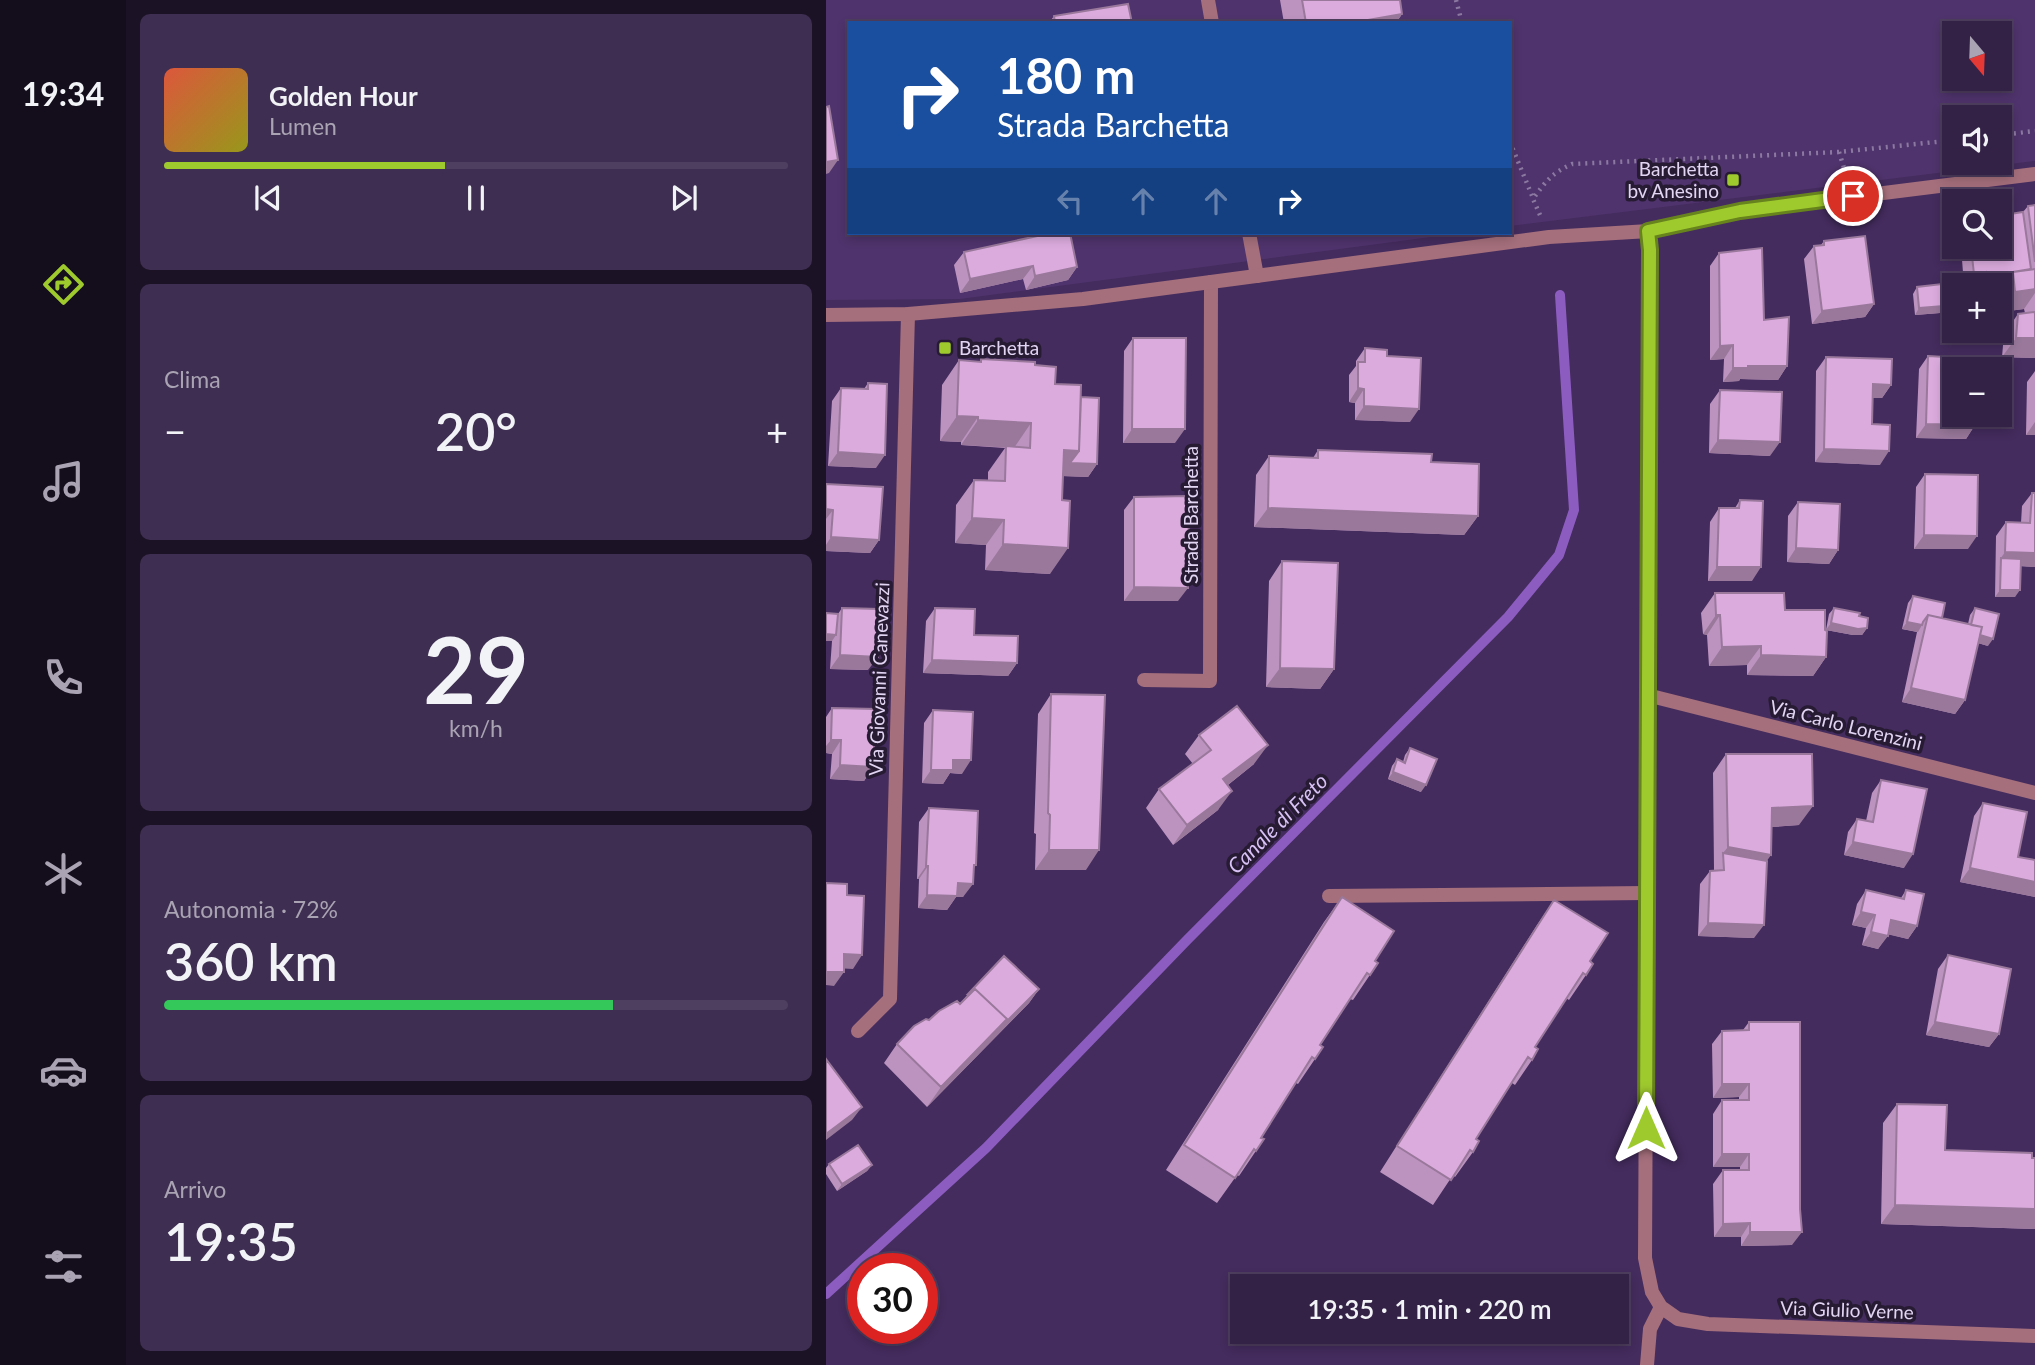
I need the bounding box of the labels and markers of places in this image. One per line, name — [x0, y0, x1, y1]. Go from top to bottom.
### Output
place label: Barchetta bv Anesino — [1627, 157, 1719, 202]
pin — [1823, 166, 1883, 226]
marker: Barchetta bv Anesino — [1725, 172, 1741, 188]
place label: Barchetta — [959, 336, 1039, 359]
marker: Barchetta — [937, 340, 953, 356]

